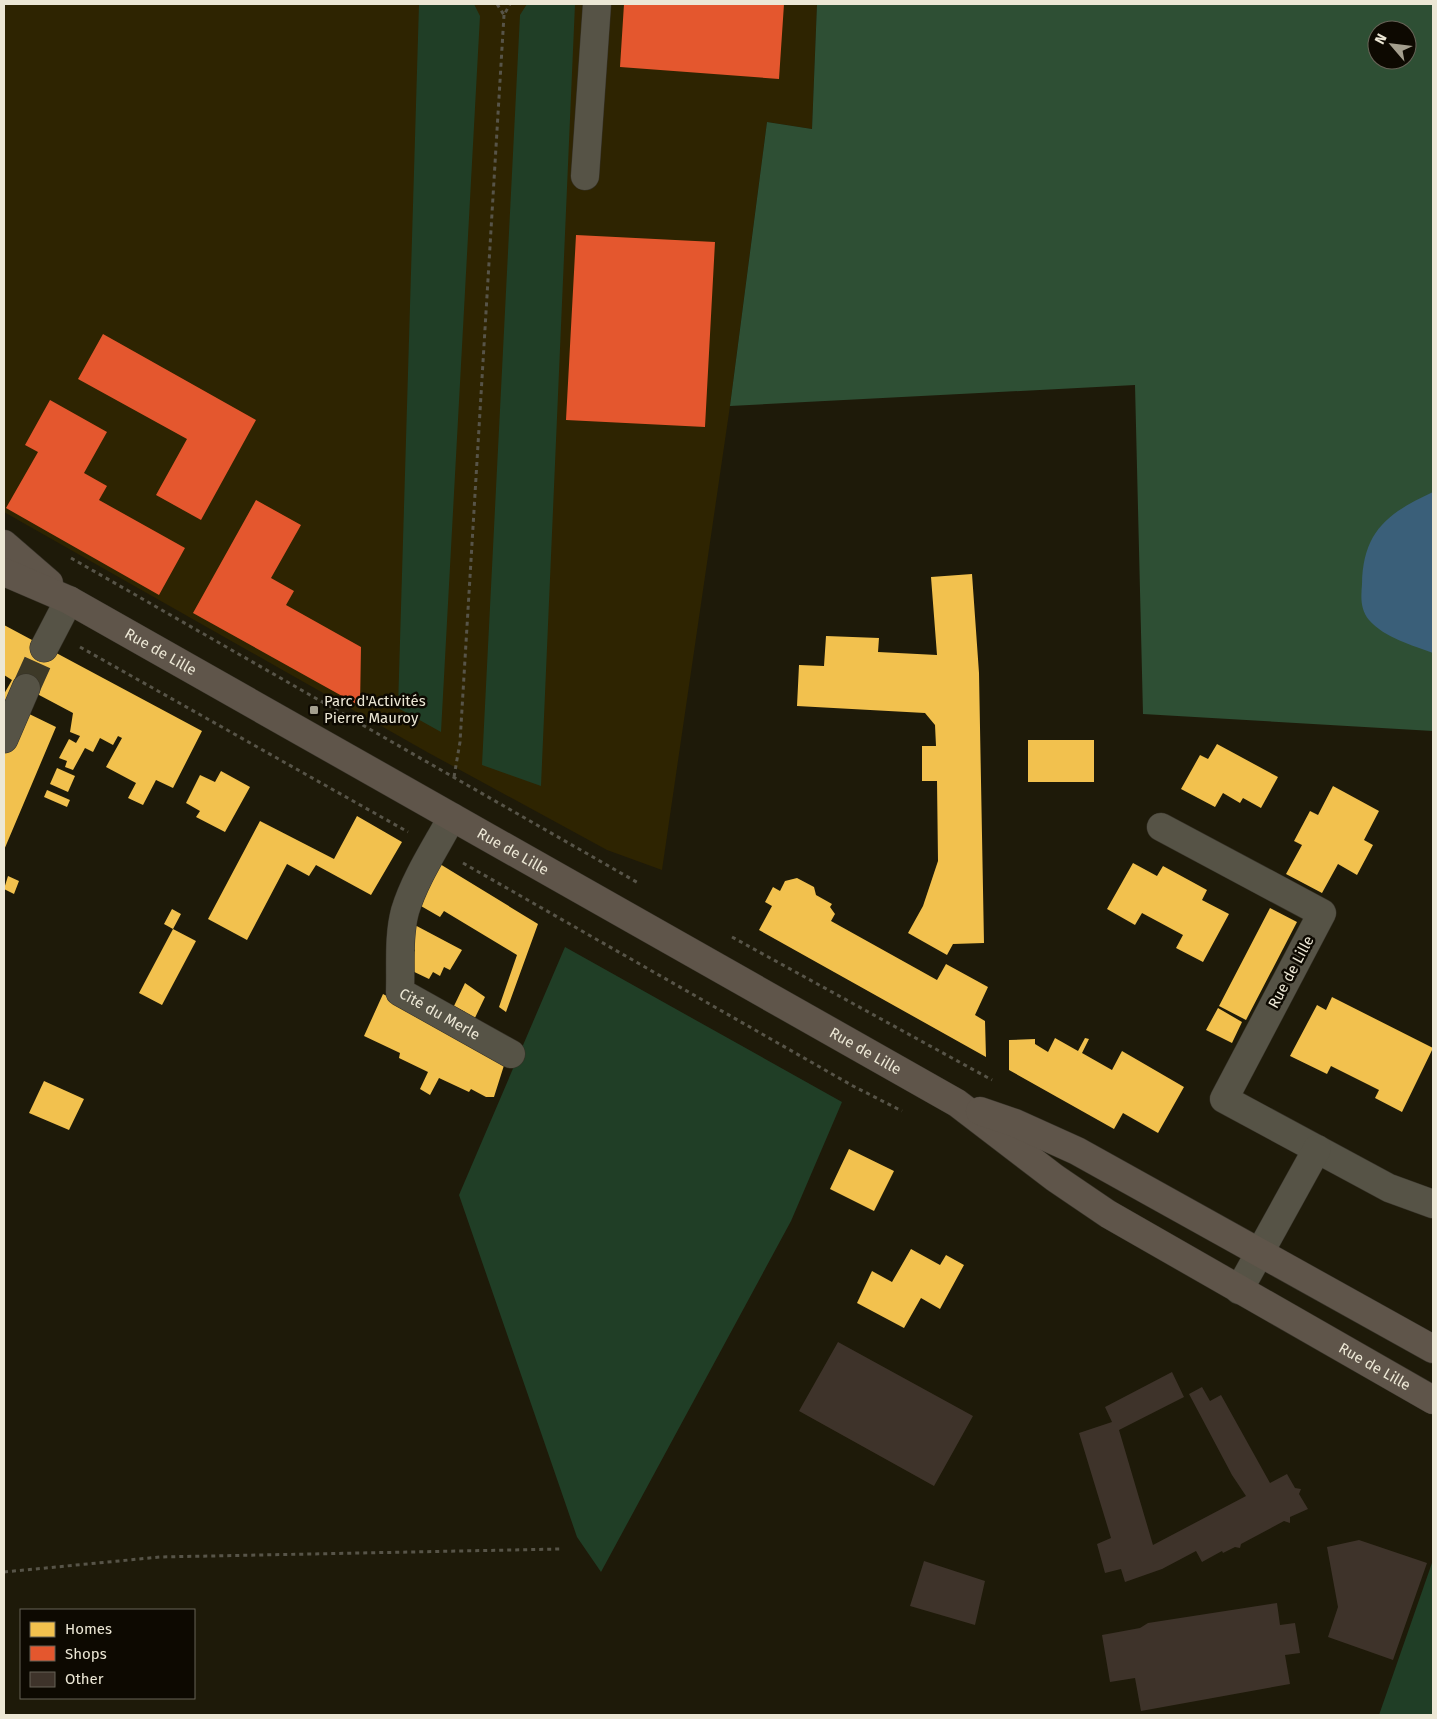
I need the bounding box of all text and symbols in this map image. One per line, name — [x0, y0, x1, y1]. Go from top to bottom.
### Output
north arrow — [1367, 20, 1417, 70]
text: N — [1371, 31, 1391, 47]
street label: Rue de Lille — [121, 624, 200, 679]
place label: Parc d'Activités Pierre Mauroy — [324, 692, 426, 727]
marker: Parc d'Activités Pierre Mauroy — [308, 704, 320, 716]
street label: Rue de Lille — [474, 824, 552, 879]
street label: Rue de Lille — [1264, 933, 1318, 1011]
street label: Cité du Merle — [396, 984, 483, 1044]
street label: Rue de Lille — [826, 1024, 904, 1079]
street label: Rue de Lille — [1336, 1339, 1414, 1394]
legend — [20, 1609, 195, 1699]
text: Homes — [65, 1620, 112, 1638]
text: Shops — [65, 1645, 107, 1663]
text: Other — [65, 1670, 104, 1688]

